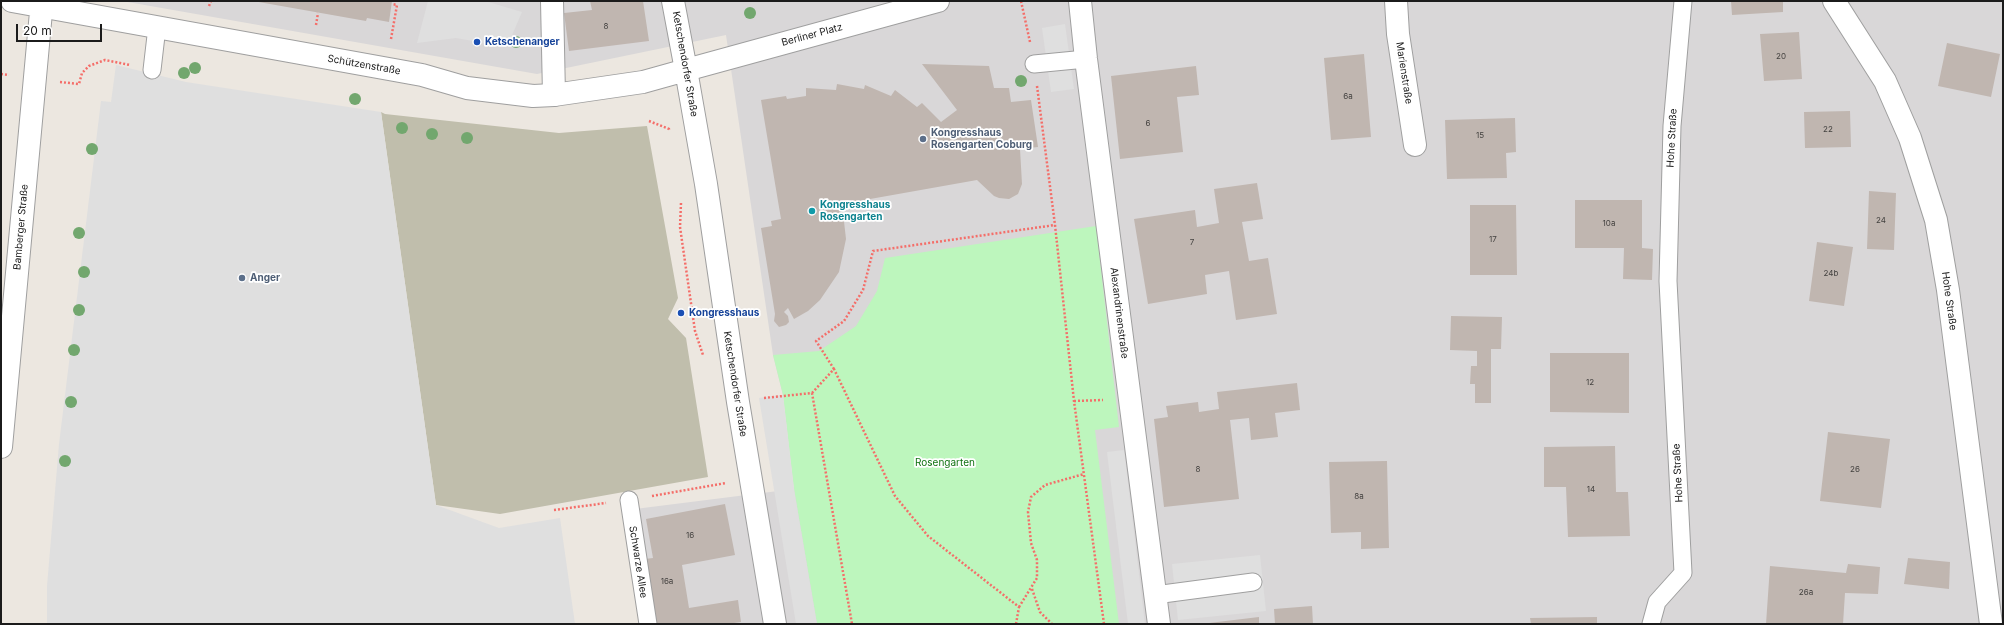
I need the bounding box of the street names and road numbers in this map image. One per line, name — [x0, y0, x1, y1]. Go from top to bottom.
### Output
street label: Ketschendorfer Straße — [670, 10, 700, 118]
street label: Berliner Platz — [780, 21, 844, 49]
street label: Marienstraße — [1393, 41, 1415, 105]
street label: Schützenstraße — [326, 53, 402, 77]
street label: Hohe Straße — [1664, 108, 1680, 168]
street label: Bamberger Straße — [11, 184, 31, 270]
street label: Alexandrinenstraße — [1107, 267, 1131, 359]
street label: Hohe Straße — [1939, 271, 1959, 331]
street label: Ketschendorfer Straße — [721, 330, 749, 438]
street label: Hohe Straße — [1670, 443, 1686, 503]
street label: Schwarze Allee — [626, 525, 650, 599]

